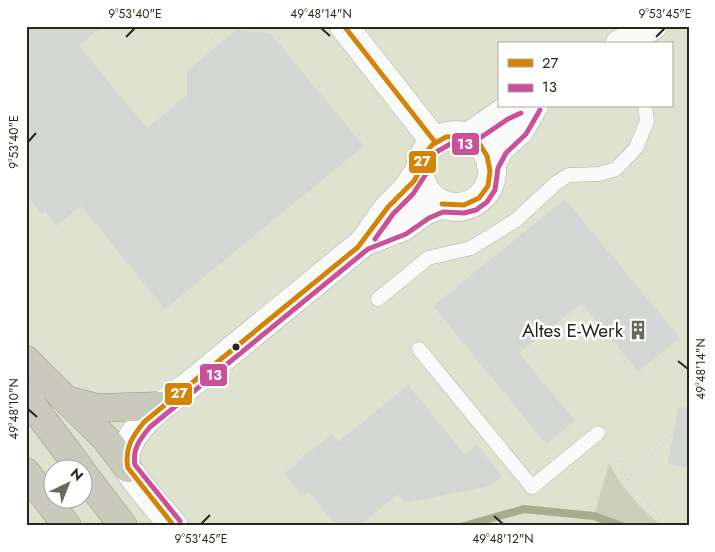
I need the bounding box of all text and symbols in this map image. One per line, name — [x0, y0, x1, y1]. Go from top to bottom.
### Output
text: 9°53'40"E — [108, 5, 162, 23]
text: 49°48'14"N — [290, 5, 352, 23]
text: 9°53'45"E — [639, 5, 691, 23]
legend — [498, 42, 672, 108]
text: 27 — [542, 52, 559, 74]
text: 13 — [542, 76, 557, 98]
text: 9°53'40"E — [5, 115, 23, 169]
line badge: 13 — [451, 132, 480, 156]
text: 13 — [457, 134, 473, 154]
line badge: 27 — [408, 150, 437, 174]
text: 27 — [413, 151, 431, 171]
place label: Altes E-Werk — [522, 317, 624, 344]
building icon: Altes E-Werk — [627, 319, 649, 341]
text: 49°48'14"N — [692, 338, 710, 400]
unlabelled marker — [231, 342, 241, 352]
line badge: 13 — [199, 363, 228, 387]
text: 13 — [206, 365, 222, 385]
text: 49°48'10"N — [5, 378, 23, 440]
line badge: 27 — [164, 382, 193, 406]
text: 27 — [170, 383, 188, 403]
north arrow — [42, 460, 92, 510]
text: N — [66, 463, 88, 486]
text: 9°53'45"E — [175, 530, 227, 548]
text: 49°48'12"N — [472, 530, 534, 548]

